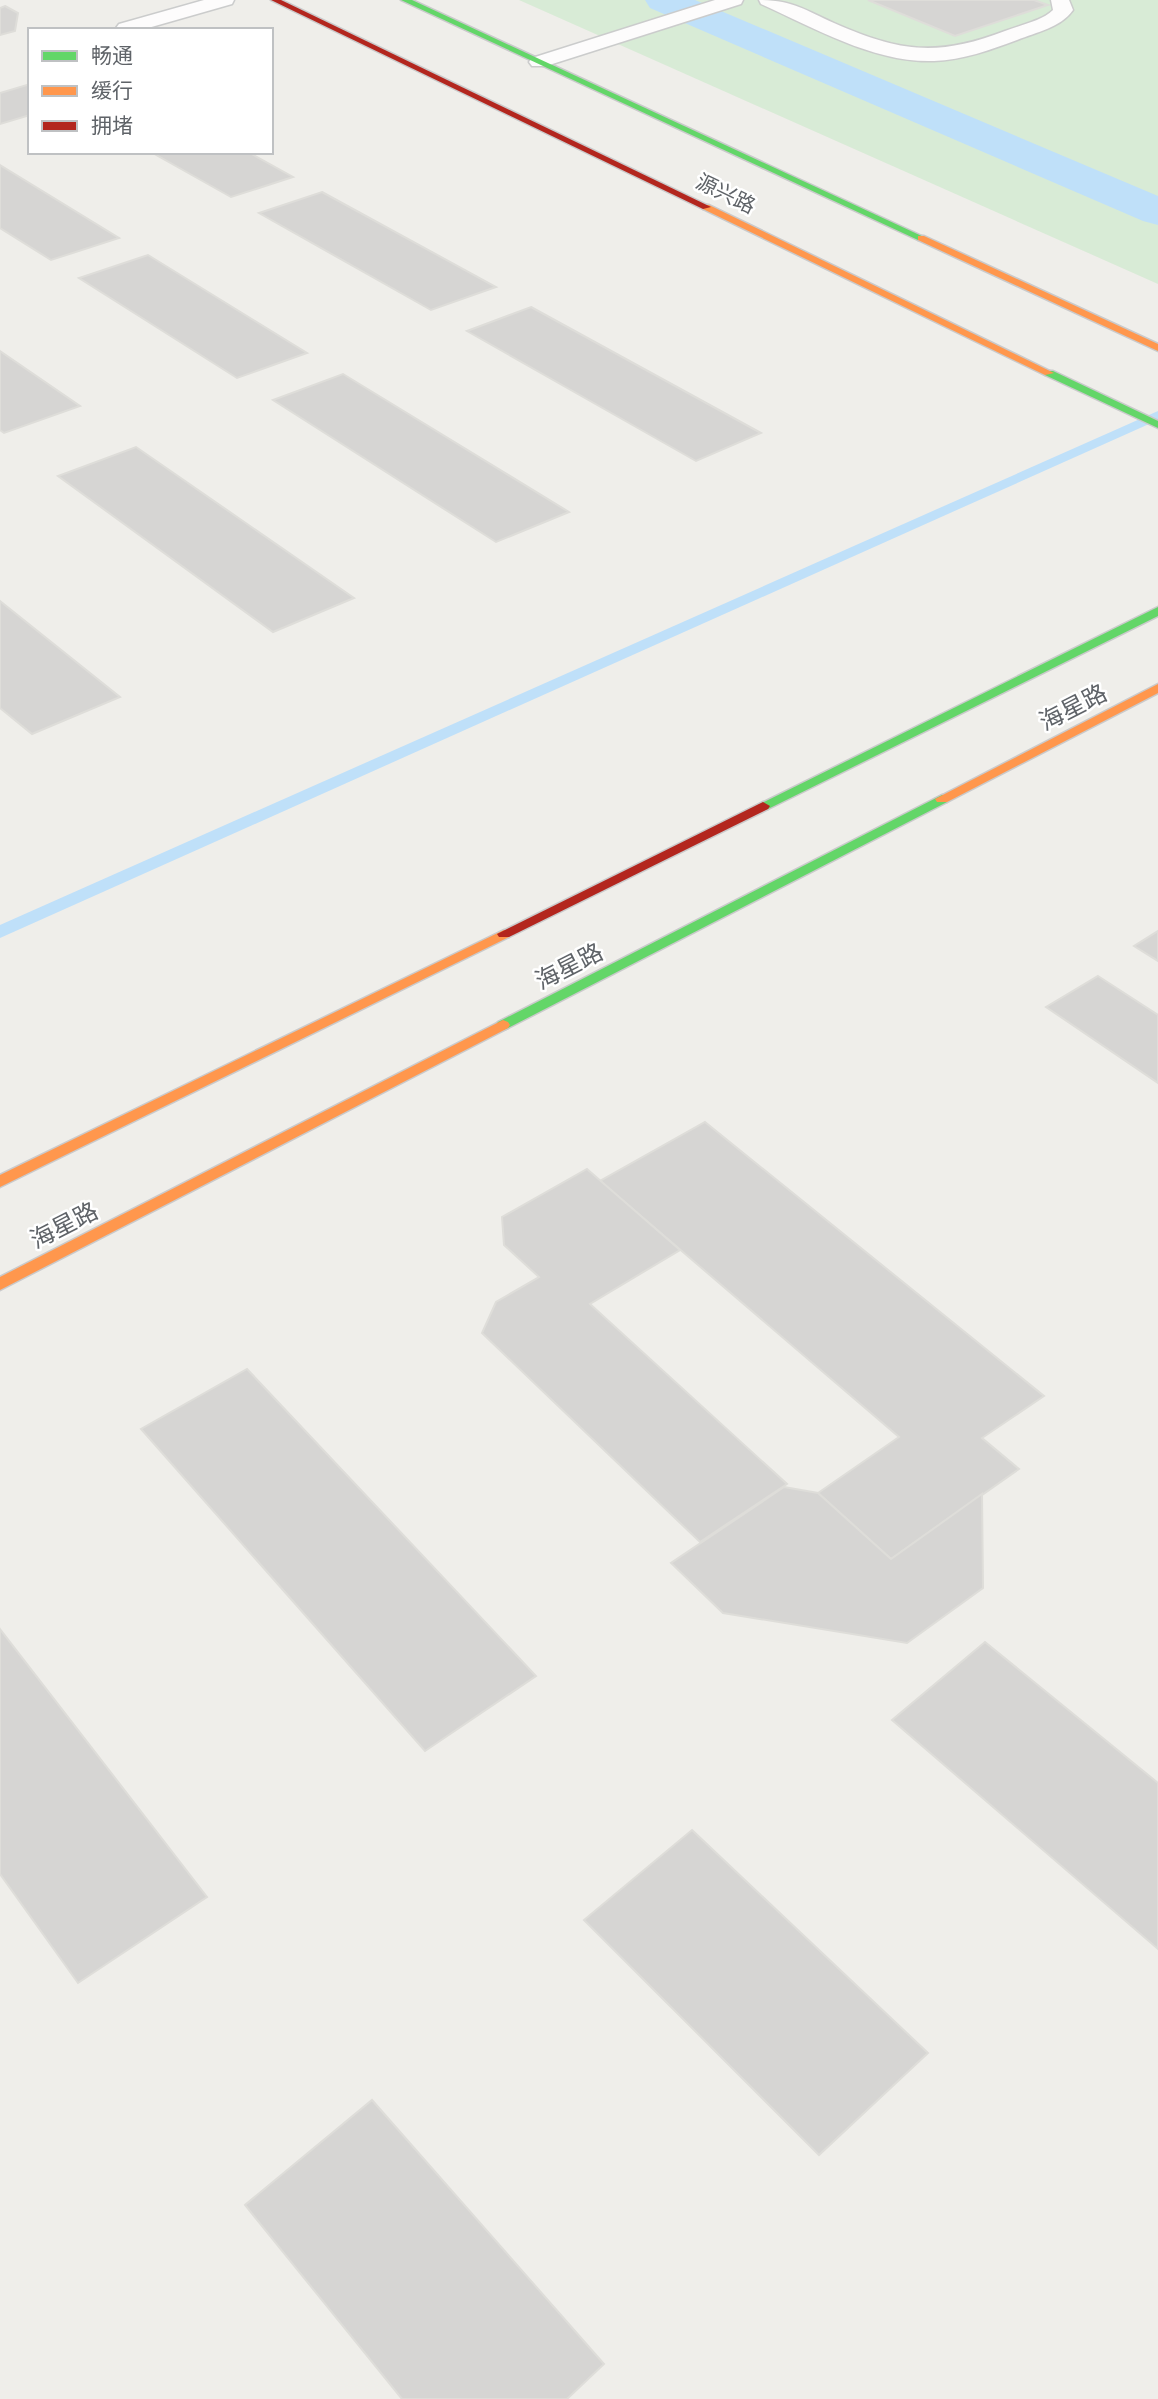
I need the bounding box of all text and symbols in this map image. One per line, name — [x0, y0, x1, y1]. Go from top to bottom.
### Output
legend — [28, 28, 273, 154]
text: 畅通 — [91, 43, 133, 67]
text: 缓行 — [91, 78, 133, 102]
text: 拥堵 — [91, 113, 133, 137]
street label: 源兴路 — [692, 168, 760, 218]
street label: 海星路 — [1035, 679, 1111, 735]
street label: 海星路 — [531, 938, 607, 994]
street label: 海星路 — [26, 1197, 102, 1253]

